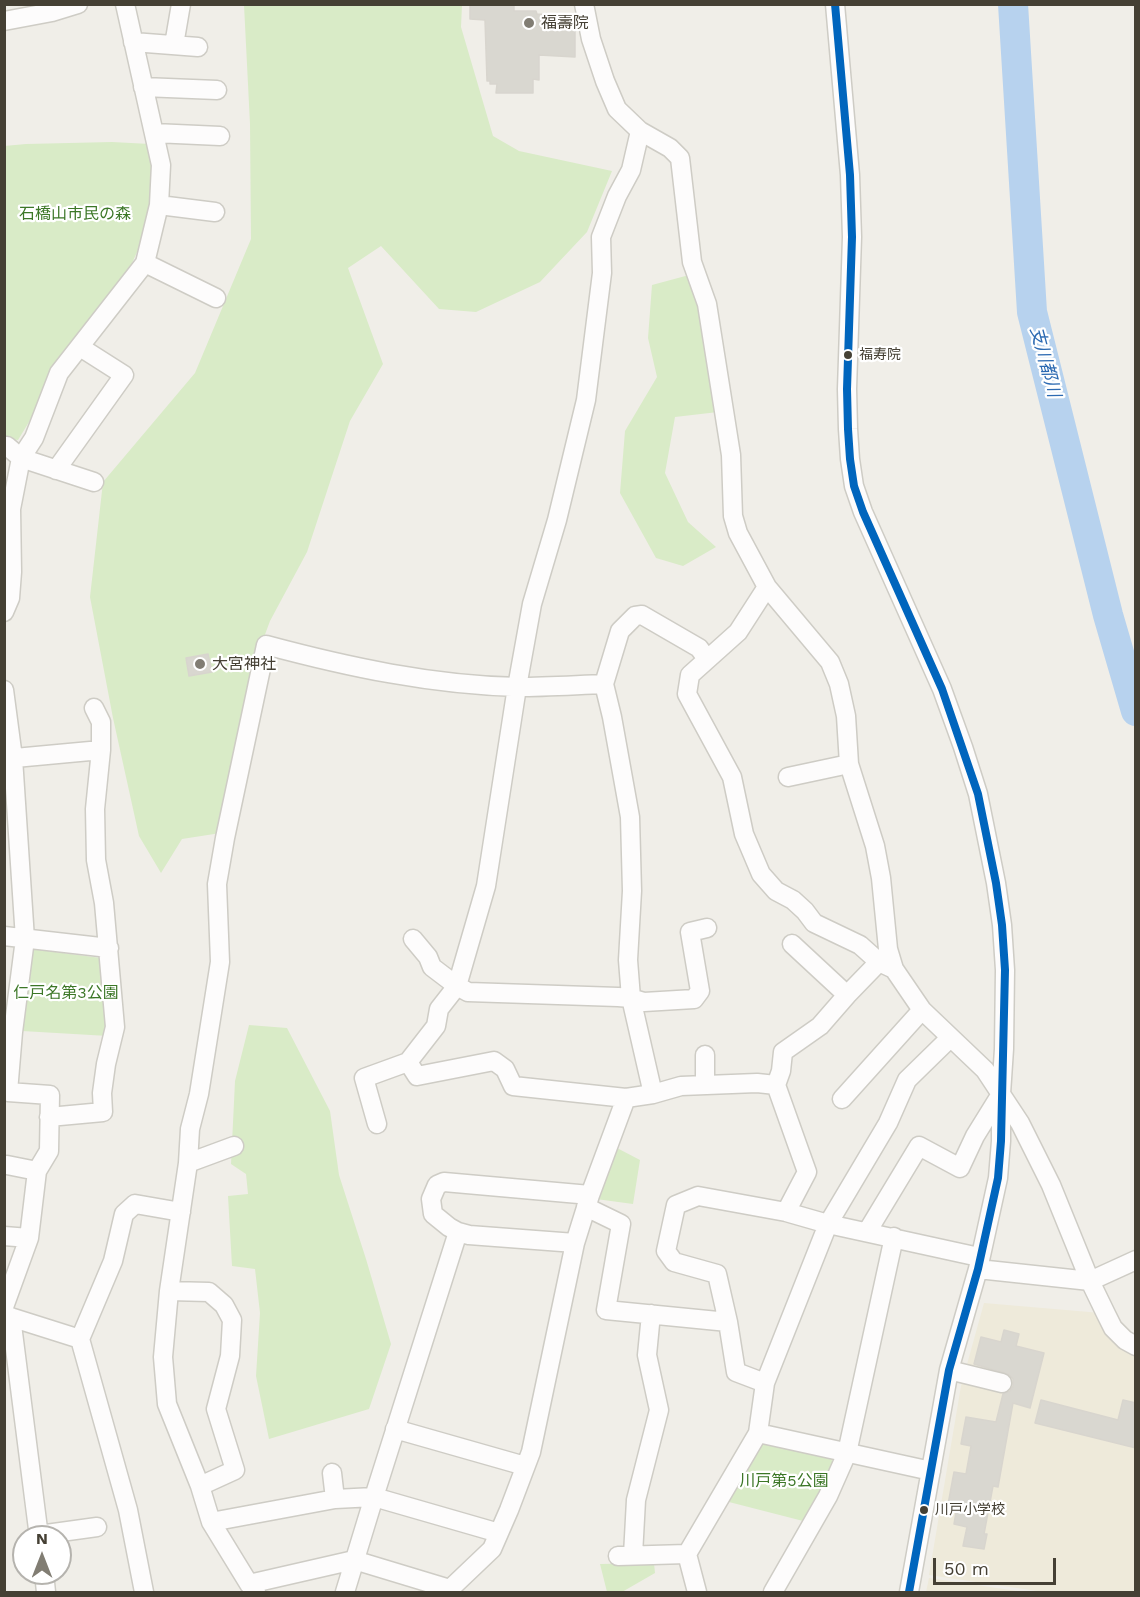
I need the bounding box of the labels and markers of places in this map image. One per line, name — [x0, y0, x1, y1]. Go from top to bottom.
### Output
place label: 福壽院 — [541, 13, 589, 33]
marker: 福壽院 — [522, 16, 536, 30]
place label: 福寿院 — [859, 347, 901, 363]
marker: 福寿院 — [842, 349, 854, 361]
place label: 大宮神社 — [212, 654, 276, 674]
marker: 大宮神社 — [193, 657, 207, 671]
place label: 川戸小学校 — [935, 1502, 1005, 1518]
marker: 川戸小学校 — [918, 1504, 930, 1516]

